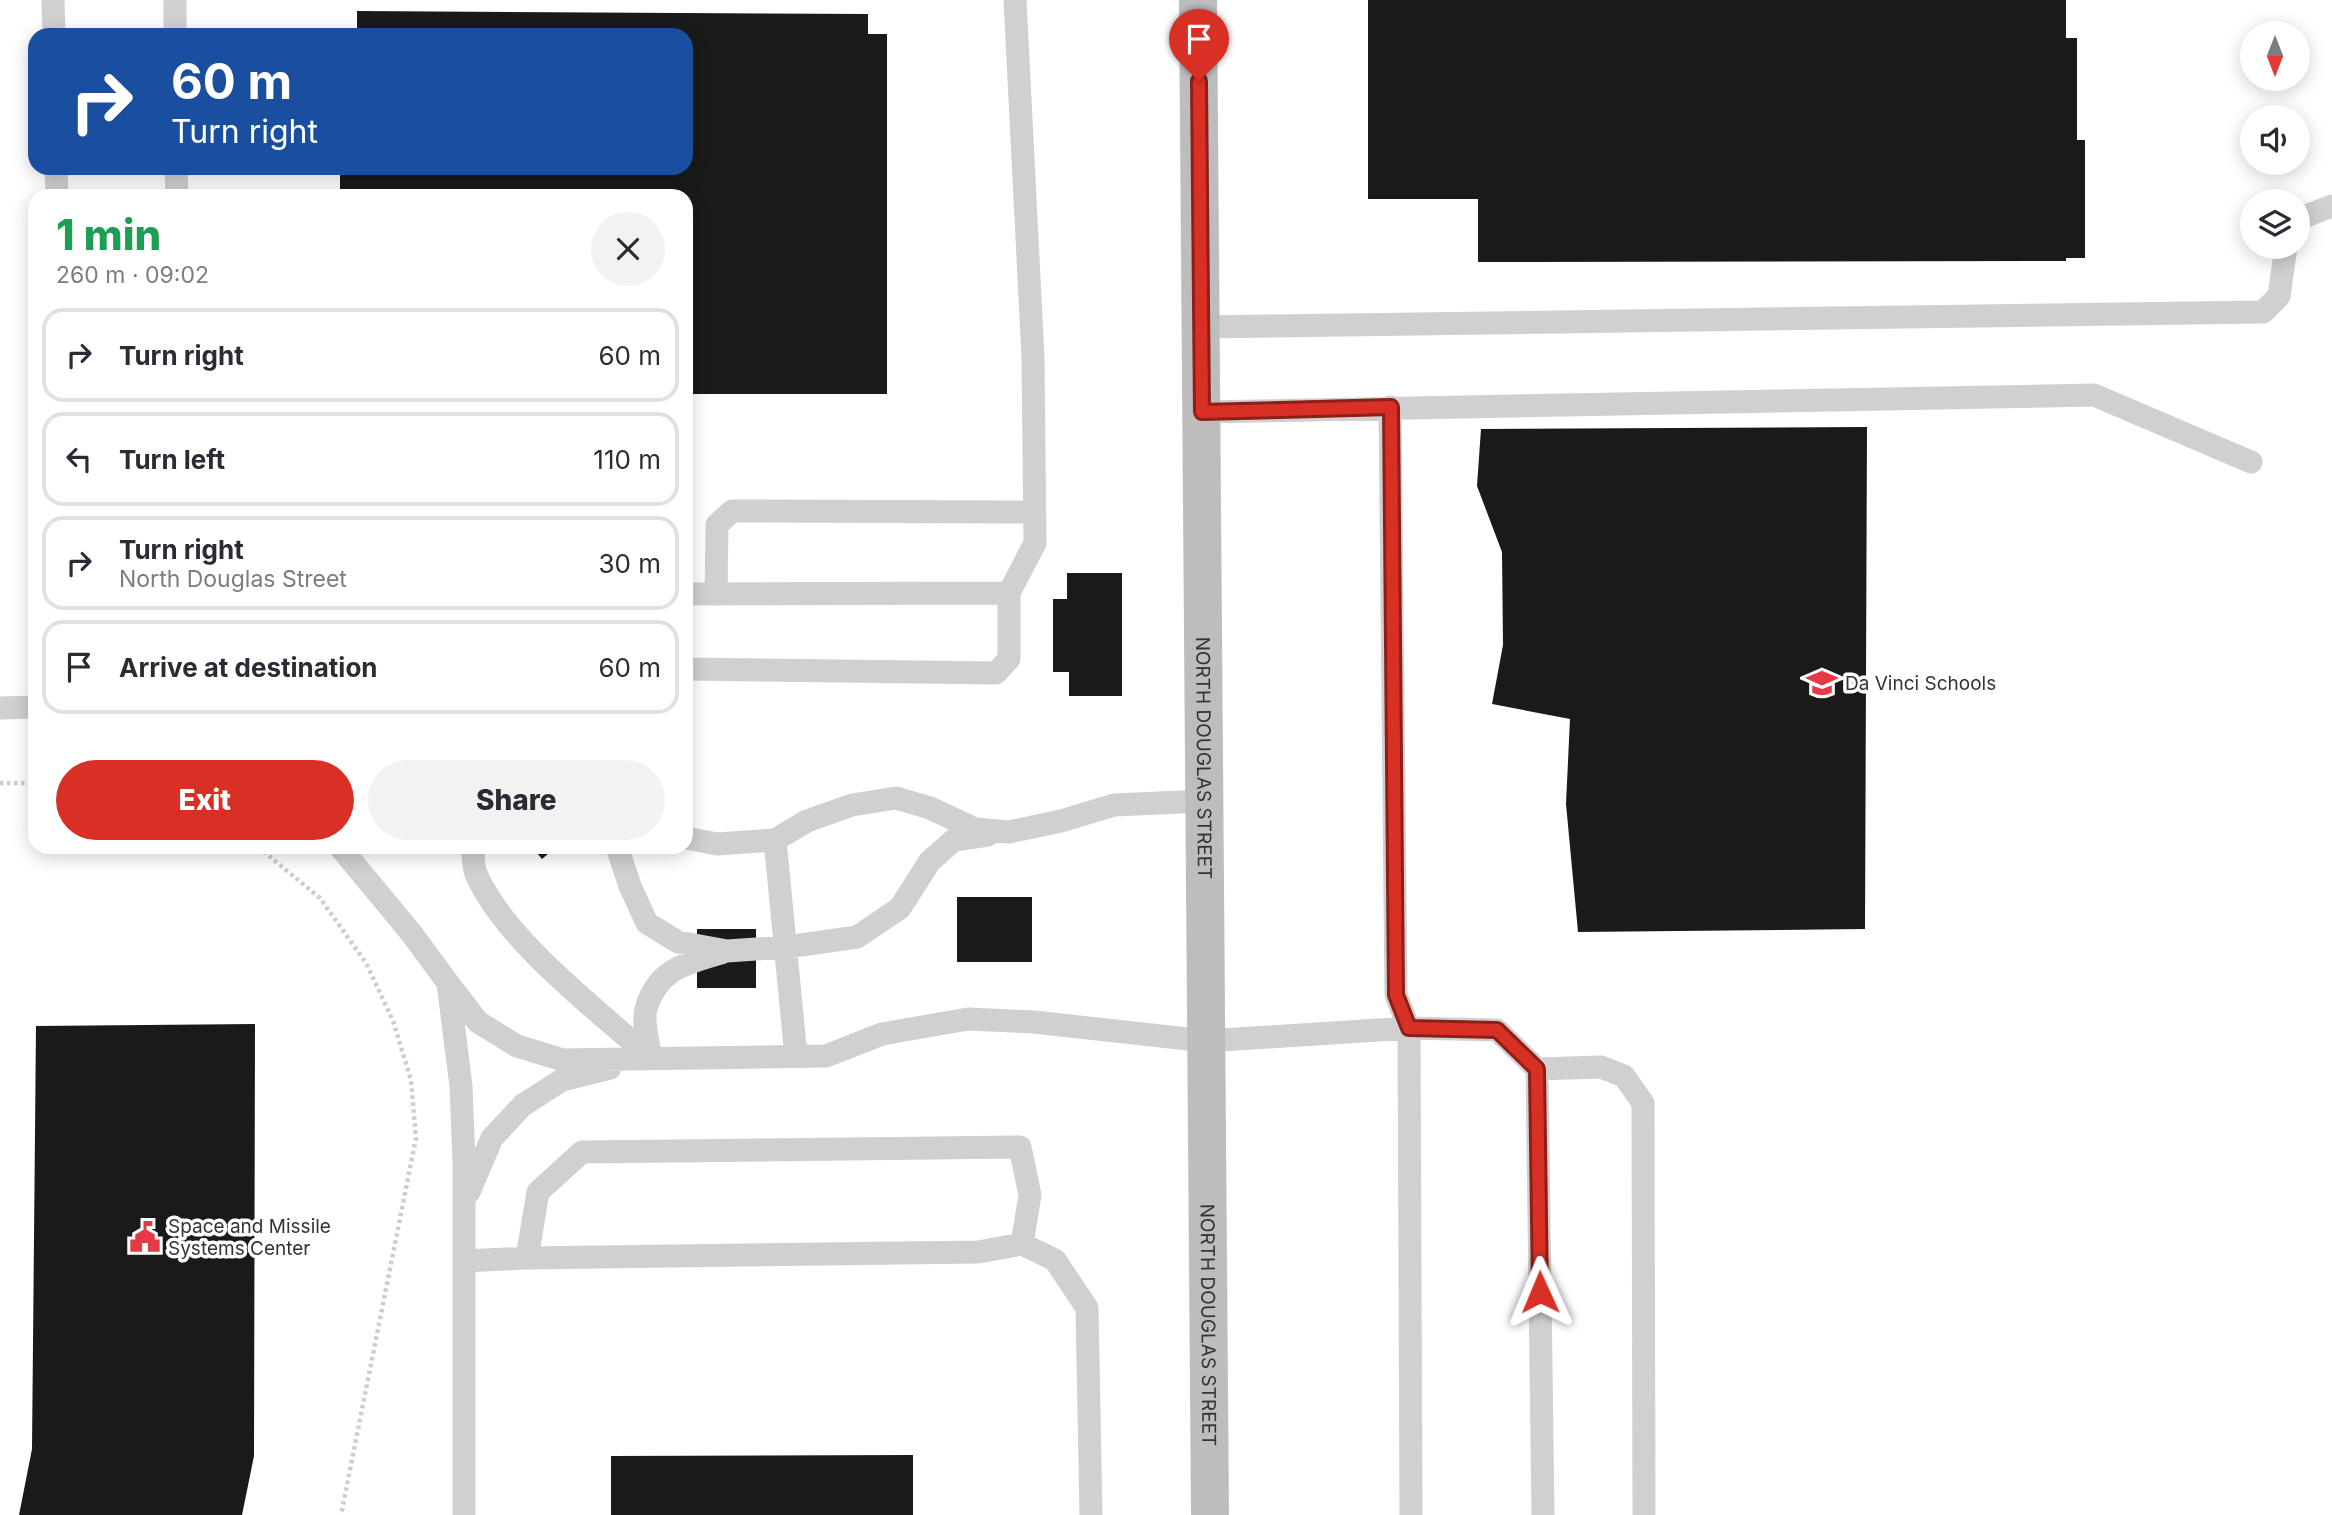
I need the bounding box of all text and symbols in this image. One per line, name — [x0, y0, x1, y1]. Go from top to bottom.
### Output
pin — [1169, 9, 1229, 81]
icon: arrive — [1180, 20, 1218, 58]
north arrow — [2240, 21, 2310, 91]
map controls — [2240, 21, 2310, 259]
text: 60 m — [171, 52, 292, 111]
icon: right — [56, 56, 147, 147]
button: sound — [2240, 105, 2310, 175]
text: Turn right — [171, 112, 318, 151]
button: layers — [2240, 189, 2310, 259]
text: 1 min — [56, 209, 161, 260]
button: close — [591, 212, 665, 286]
text: 260 m · 09:02 — [56, 261, 209, 289]
icon: right — [60, 336, 98, 374]
text: Turn right — [119, 340, 244, 371]
text: 60 m — [598, 340, 661, 371]
icon: left — [60, 440, 98, 478]
text: Turn left — [119, 444, 225, 475]
text: 110 m — [593, 444, 661, 475]
text: Turn right — [119, 534, 244, 565]
icon: right — [60, 544, 98, 582]
text: 30 m — [598, 548, 661, 579]
text: North Douglas Street — [119, 565, 347, 593]
street label: NORTH DOUGLAS STREET — [1192, 637, 1216, 879]
icon: arrive — [60, 648, 98, 686]
text: Arrive at destination — [119, 652, 378, 683]
text: 60 m — [598, 652, 661, 683]
school or university icon: Da Vinci Schools — [1805, 666, 1839, 700]
place label: Da Vinci Schools — [1845, 672, 1996, 695]
button: Exit — [56, 760, 354, 840]
button: Share — [368, 760, 665, 840]
street label: NORTH DOUGLAS STREET — [1196, 1204, 1221, 1446]
place label: Space and Missile Systems Center — [168, 1215, 331, 1260]
public building icon: Space and Missile Systems Center — [128, 1220, 162, 1254]
position arrow — [1503, 1255, 1577, 1329]

